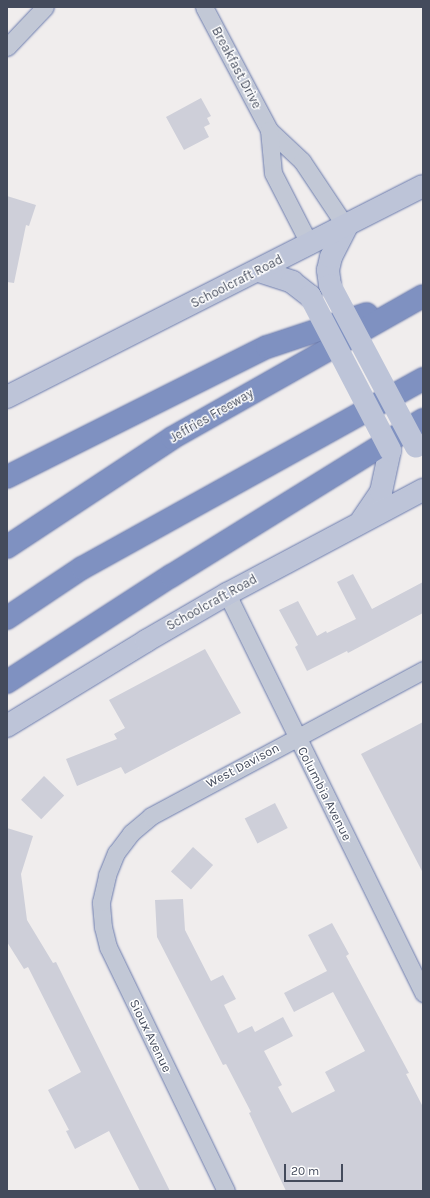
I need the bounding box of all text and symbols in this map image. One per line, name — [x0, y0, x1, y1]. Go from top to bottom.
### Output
street label: Breakfast Drive — [208, 24, 264, 112]
street label: Schoolcraft Road — [188, 252, 286, 312]
street label: Jeffries Freeway — [168, 386, 256, 446]
street label: Schoolcraft Road — [164, 572, 260, 634]
street label: West Davison — [204, 740, 282, 792]
street label: Columbia Avenue — [294, 744, 354, 844]
street label: Sioux Avenue — [126, 997, 174, 1075]
scale bar — [286, 1156, 345, 1182]
text: 20 m — [291, 1164, 319, 1178]

